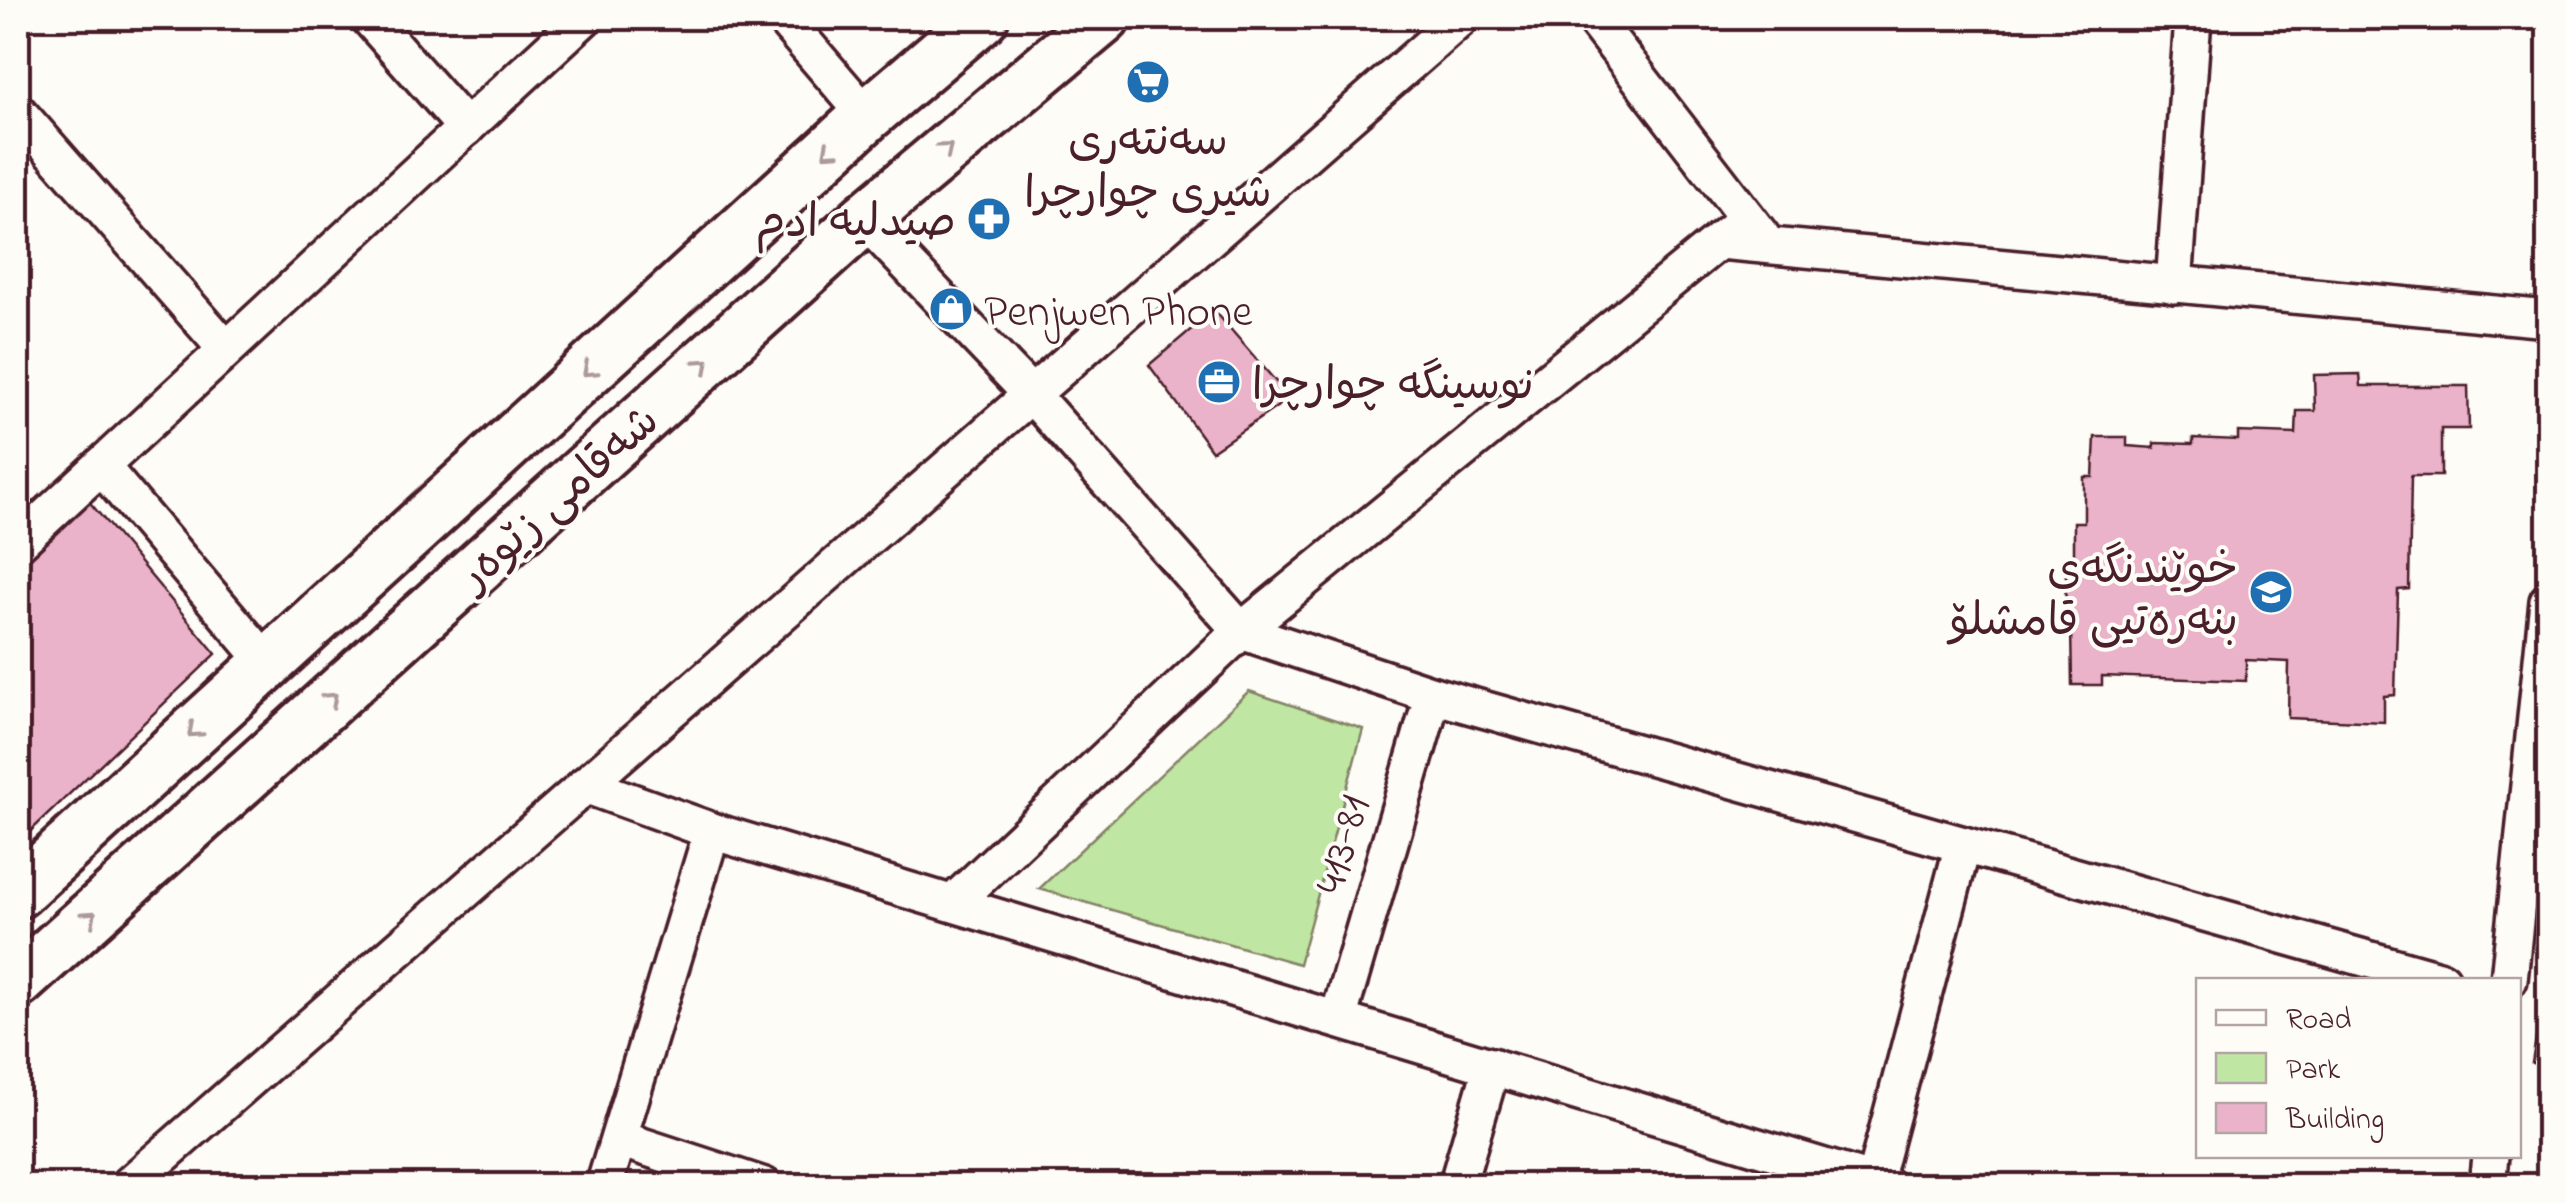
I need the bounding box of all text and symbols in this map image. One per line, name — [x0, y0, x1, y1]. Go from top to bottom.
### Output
supermarket icon: سەنتەری شیری چوارچرا — [1125, 59, 1171, 105]
place label: سەنتەری شیری چوارچرا — [1024, 110, 1272, 228]
one-way arrow — [822, 139, 841, 157]
one-way arrow — [934, 143, 953, 161]
place label: صیدلیە ادم — [755, 191, 956, 257]
pharmacy icon: صیدلیە ادم — [966, 196, 1012, 242]
place label: Penjwen Phone — [984, 281, 1253, 347]
shop icon: Penjwen Phone — [928, 286, 974, 332]
place label: نوسینگە چوارچرا — [1252, 354, 1534, 420]
one-way arrow — [583, 358, 601, 376]
one-way arrow — [691, 358, 710, 376]
office icon: نوسینگە چوارچرا — [1196, 359, 1242, 405]
street label: شەقامی زێوەر — [442, 391, 676, 611]
place label: خوێندنگەی بنەرەتیی قامشلۆ — [1947, 538, 2238, 656]
school or university icon: خوێندنگەی بنەرەتیی قامشلۆ — [2248, 569, 2294, 615]
one-way arrow — [319, 693, 338, 711]
one-way arrow — [188, 719, 206, 737]
street label: 413-81 — [1299, 788, 1390, 902]
one-way arrow — [78, 911, 97, 929]
legend — [2196, 978, 2521, 1158]
text: Road — [2286, 999, 2351, 1043]
text: Park — [2286, 1049, 2341, 1093]
text: Building — [2285, 1099, 2384, 1143]

